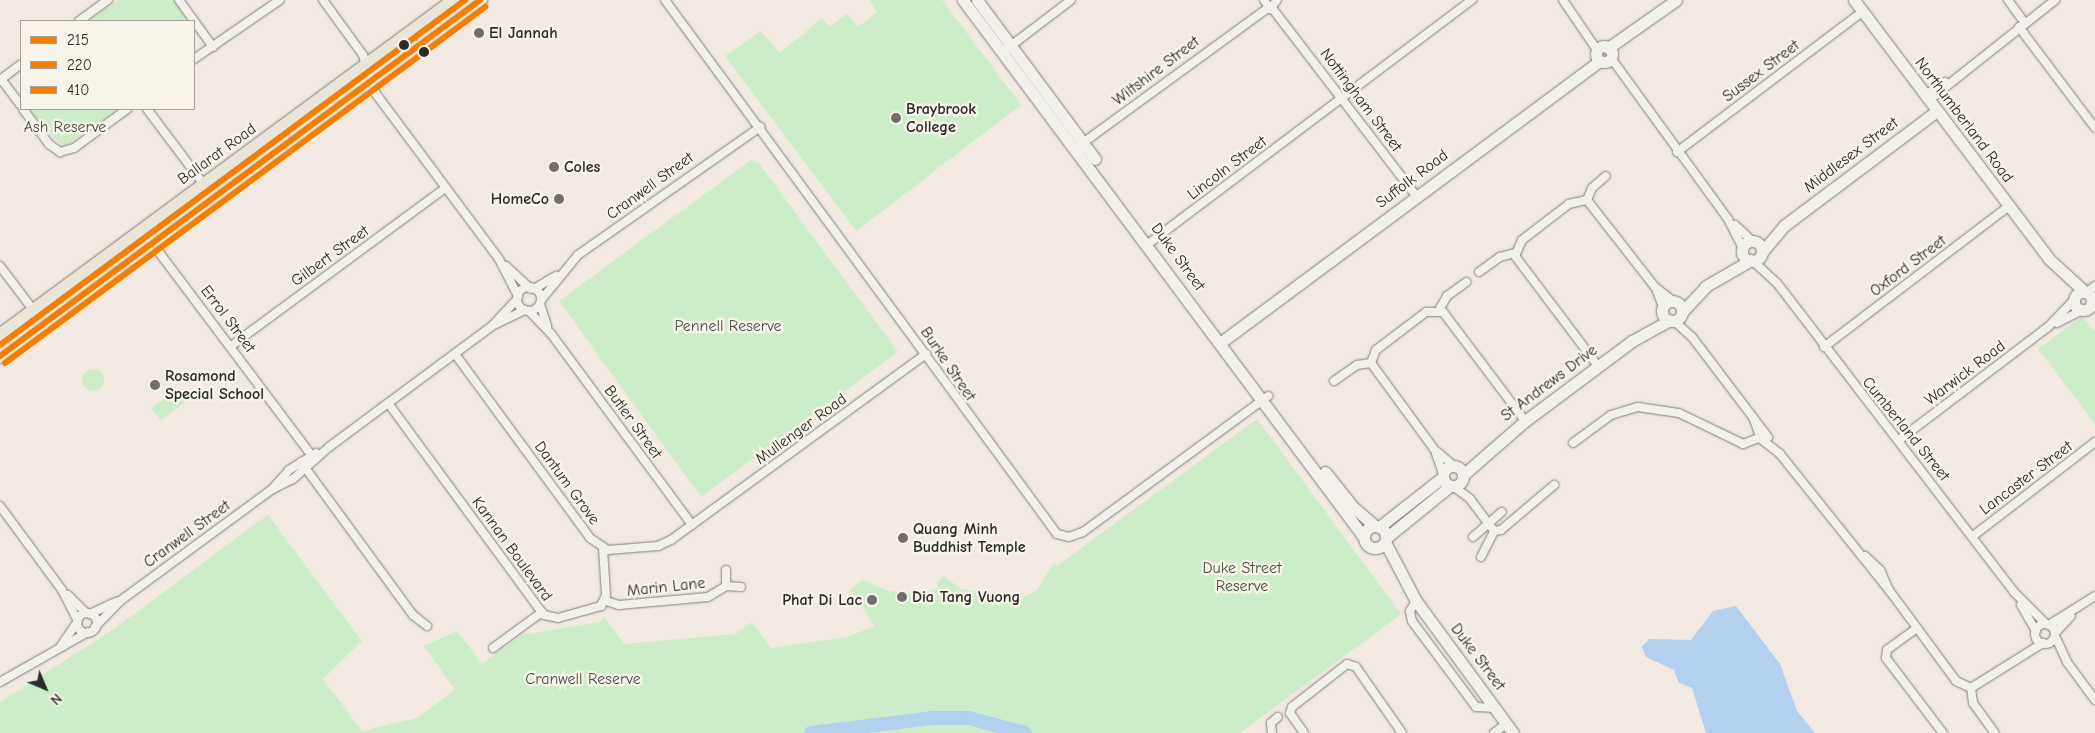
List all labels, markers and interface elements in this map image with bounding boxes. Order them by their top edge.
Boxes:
legend [20,20,195,110]
place label: El Jannah [489,23,558,43]
marker: El Jannah [473,27,485,39]
text: 215 [67,31,89,49]
street label: Wiltshire Street [1109,32,1203,110]
street label: Sussex Street [1719,36,1803,106]
unlabelled marker [399,40,409,50]
street label: Nottingham Street [1316,45,1406,155]
unlabelled marker [419,47,429,57]
street label: Northumberland Road [1911,54,2017,186]
text: 220 [67,56,92,74]
text: 410 [67,81,89,99]
place label: Braybrook College [906,99,976,137]
marker: Braybrook College [890,112,902,124]
street label: Middlesex Street [1800,113,1902,197]
park label: Ash Reserve [24,117,106,137]
street label: Ballarat Road [174,119,260,189]
street label: Lincoln Street [1184,132,1270,204]
street label: Suffolk Road [1372,146,1452,212]
street label: Cranwell Street [603,148,697,224]
place label: Coles [564,157,600,177]
marker: Coles [548,161,560,173]
place label: HomeCo [491,189,549,209]
marker: HomeCo [553,193,565,205]
street label: Duke Street [1147,219,1209,295]
street label: Gilbert Street [287,221,373,291]
street label: Oxford Street [1866,231,1950,301]
street label: Errol Street [196,281,260,357]
park label: Pennell Reserve [674,316,782,336]
street label: Burke Street [916,323,980,405]
street label: Warwick Road [1921,336,2009,410]
street label: St Andrews Drive [1497,341,1601,425]
place label: Rosamond Special School [165,366,264,404]
street label: Cumberland Street [1858,373,1954,485]
marker: Rosamond Special School [149,379,161,391]
street label: Butler Street [600,382,666,462]
street label: Mullenger Road [752,389,850,469]
street label: Dantum Grove [530,437,604,529]
street label: Lancaster Street [1976,437,2076,519]
street label: Kannan Boulevard [468,493,556,605]
street label: Cranwell Street [140,496,234,572]
place label: Quang Minh Buddhist Temple [913,519,1026,557]
marker: Quang Minh Buddhist Temple [897,532,909,544]
park label: Duke Street Reserve [1202,558,1282,596]
street label: Marin Lane [626,573,706,601]
place label: Dia Tang Vuong [912,587,1020,607]
place label: Phat Di Lac [782,590,862,610]
marker: Dia Tang Vuong [896,591,908,603]
marker: Phat Di Lac [866,594,878,606]
street label: Duke Street [1447,620,1509,694]
north arrow [20,663,70,713]
park label: Cranwell Reserve [525,669,641,689]
text: N [47,690,65,708]

